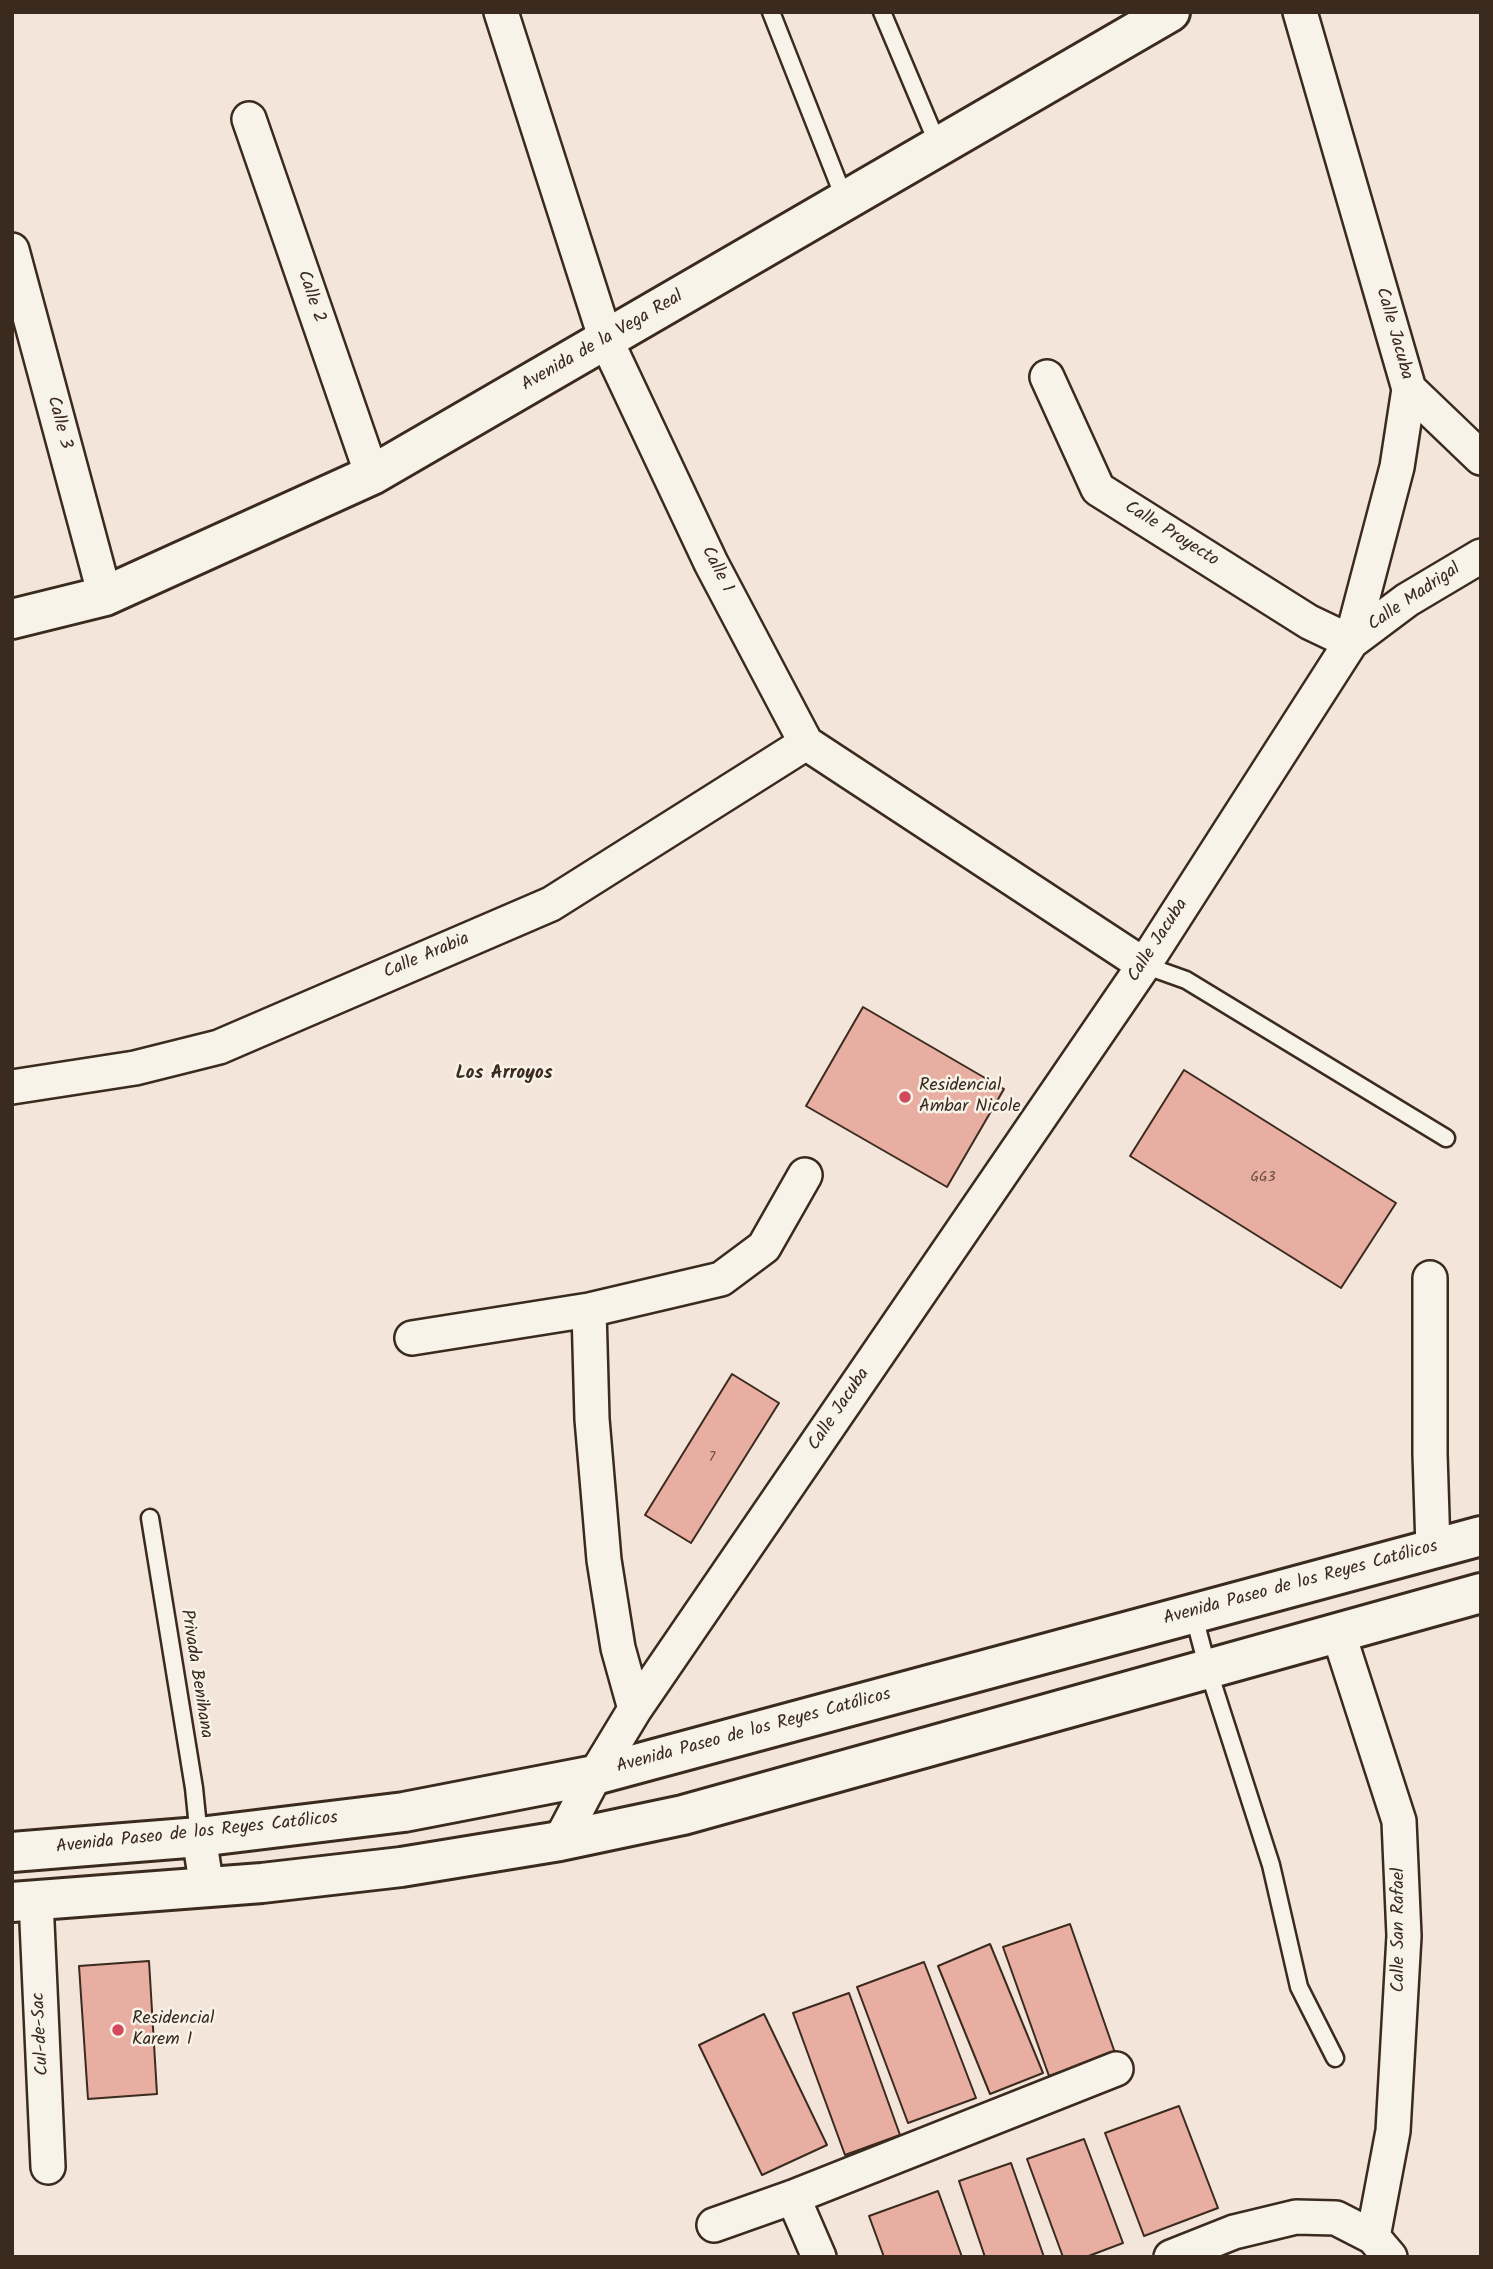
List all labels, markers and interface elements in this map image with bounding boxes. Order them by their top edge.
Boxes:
street label: Calle 2 [291,268,329,326]
street label: Calle Jacuba [1370,285,1416,383]
street label: Avenida de la Vega Real [518,287,688,397]
street label: Calle 3 [41,394,75,452]
street label: Calle Proyecto [1120,498,1222,572]
street label: Calle 1 [695,543,737,597]
street label: Calle Madrigal [1365,559,1465,637]
street label: Calle Jacuba [1124,895,1194,987]
street label: Calle Arabia [381,929,473,985]
district label: Los Arroyos [455,1064,553,1086]
place label: Residencial Ambar Nicole [919,1076,1020,1118]
marker: Residencial Ambar Nicole [897,1089,913,1105]
house number: GG3 [1250,1171,1276,1187]
street label: Calle Jacuba [805,1365,875,1455]
house number: 7 [709,1451,715,1467]
street label: Avenida Paseo de los Reyes Católicos [1161,1537,1441,1631]
street label: Privada Benihana [174,1608,216,1740]
street label: Avenida Paseo de los Reyes Católicos [614,1685,894,1779]
street label: Avenida Paseo de los Reyes Católicos [55,1808,339,1860]
street label: Calle San Rafael [1389,1868,1411,1992]
street label: Cul-de-Sac [29,1992,55,2076]
place label: Residencial Karem I [132,2009,214,2052]
marker: Residencial Karem I [110,2022,126,2038]

